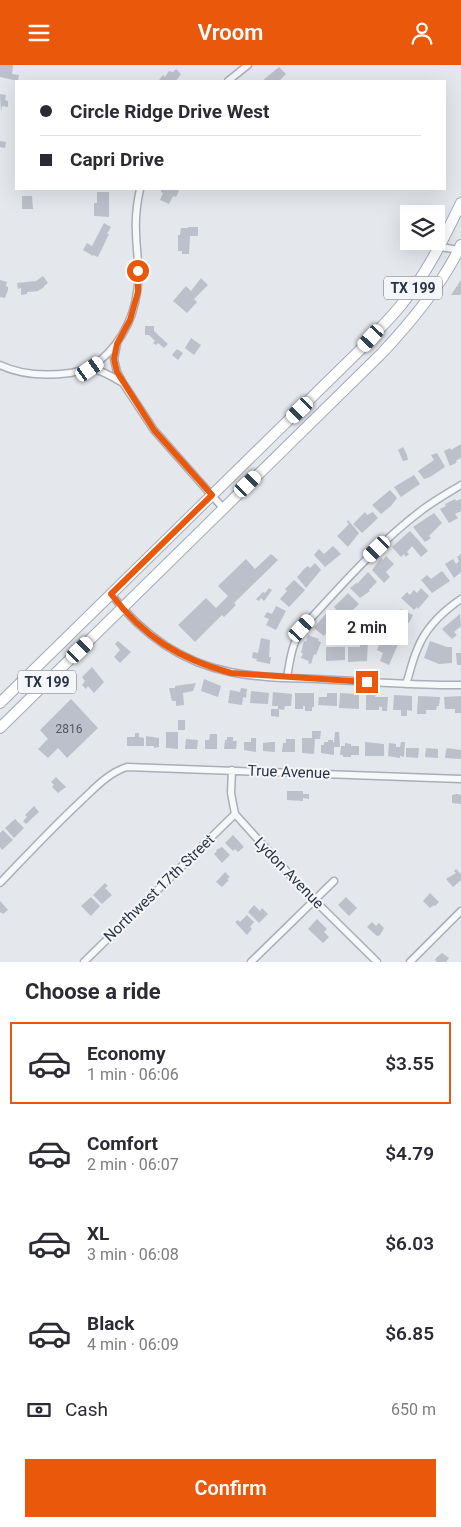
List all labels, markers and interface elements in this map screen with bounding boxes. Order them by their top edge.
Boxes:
icon: menu [25,19,53,47]
icon: person [408,19,436,47]
text: Vroom [198,20,263,45]
text: Circle Ridge Drive West [70,100,270,123]
text: Capri Drive [70,148,164,171]
map controls [400,205,445,250]
button: layers [400,205,445,250]
route start [127,260,149,282]
road number: TX 199 [384,277,442,299]
car [355,322,386,354]
car [73,354,106,384]
car [283,394,316,426]
car [231,468,264,500]
car [360,533,393,565]
callout: 2 min [326,609,408,645]
car [286,612,317,644]
text: 2 min [347,618,387,637]
car [63,634,96,666]
road number: TX 199 [18,671,76,693]
route end [356,671,378,693]
house number: 2816 [56,722,83,736]
street label: True Avenue [247,762,331,782]
street label: Northwest 17th Street [100,830,218,945]
street label: Lydon Avenue [251,834,328,912]
text: Choose a ride [25,979,161,1004]
icon: car [27,1041,72,1086]
text: Economy [87,1042,166,1065]
text: $3.55 [385,1052,434,1075]
text: 1 min · 06:06 [87,1065,179,1084]
icon: car [27,1131,72,1176]
text: Comfort [87,1132,158,1155]
text: $4.79 [385,1142,434,1165]
text: 2 min · 06:07 [87,1155,179,1174]
icon: car [27,1221,72,1266]
text: XL [87,1222,109,1245]
text: $6.03 [385,1232,434,1255]
text: 3 min · 06:08 [87,1245,179,1264]
icon: car [27,1311,72,1356]
text: Black [87,1312,134,1335]
text: $6.85 [385,1322,434,1345]
text: 4 min · 06:09 [87,1335,179,1354]
icon: cash [25,1396,53,1424]
text: Cash [65,1398,108,1421]
text: 650 m [391,1400,436,1419]
button: Confirm [25,1459,436,1517]

